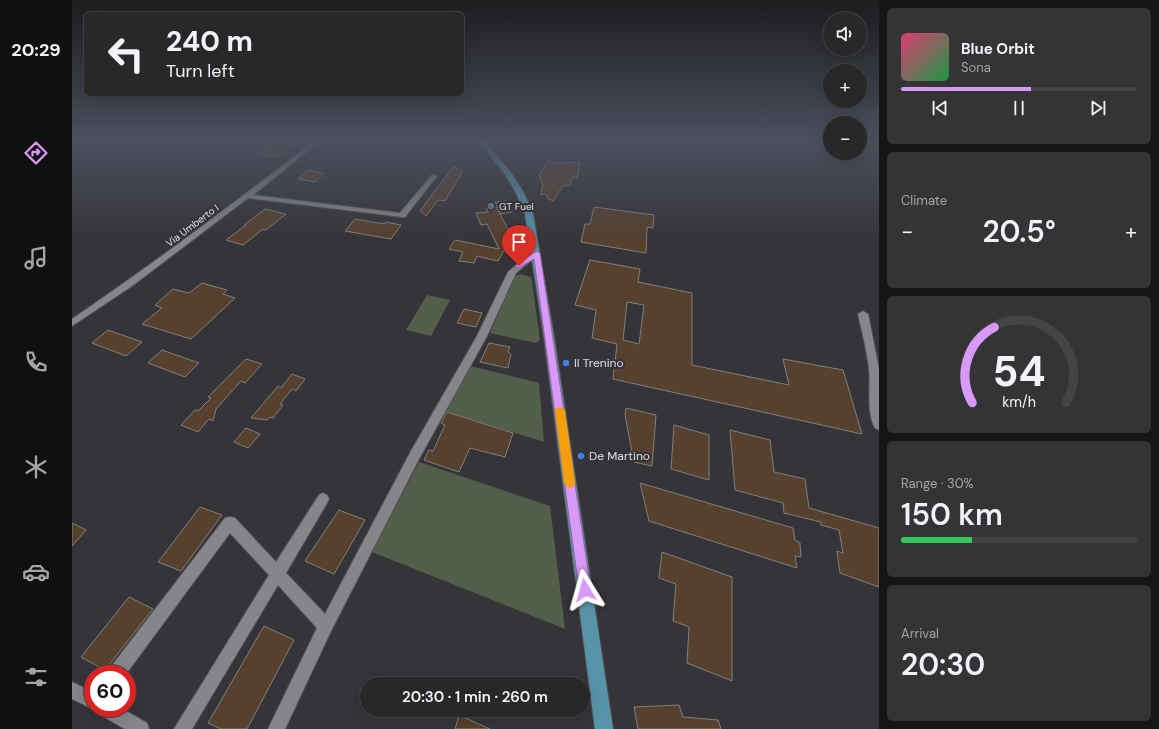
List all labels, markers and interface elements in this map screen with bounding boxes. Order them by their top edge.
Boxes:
map controls [823,12,867,160]
button: sound [823,12,867,56]
text: 240 m [166,23,253,60]
icon: left [100,28,152,80]
text: 20:29 [11,38,61,62]
text: Blue Orbit [961,39,1035,59]
text: Turn left [166,59,235,83]
text: Sona [961,59,991,76]
button: + [823,64,867,108]
icon: previous [929,97,951,119]
icon: pause [1008,97,1030,119]
icon: next [1087,97,1109,119]
button: − [823,116,867,160]
icon: directions [22,139,50,167]
text: Climate [901,192,947,209]
place label: GT Fuel [499,200,534,213]
street label: Via Umberto I [163,201,221,250]
marker: GT Fuel [486,201,496,211]
text: 20.5° [982,212,1056,251]
text: − [901,217,913,246]
text: + [1125,217,1137,246]
pin [502,225,536,266]
icon: arrive [508,231,530,253]
icon: music [22,244,50,272]
text: 54 [993,344,1045,398]
icon: phone [22,348,50,376]
place label: Il Trenino [574,355,624,371]
marker: Il Trenino [561,358,571,368]
text: km/h [1002,392,1036,410]
place label: De Martino [589,448,650,464]
marker: De Martino [576,451,586,461]
icon: climate [22,453,50,481]
text: Range · 30% [901,475,974,492]
text: 150 km [901,495,1003,534]
icon: car [22,558,50,586]
position arrow [564,569,606,611]
text: Arrival [901,625,939,642]
text: 20:30 [901,645,985,684]
icon: filters [22,663,50,691]
speed limit sign: 60 [84,665,136,717]
text: 20:30 · 1 min · 260 m [402,687,548,707]

